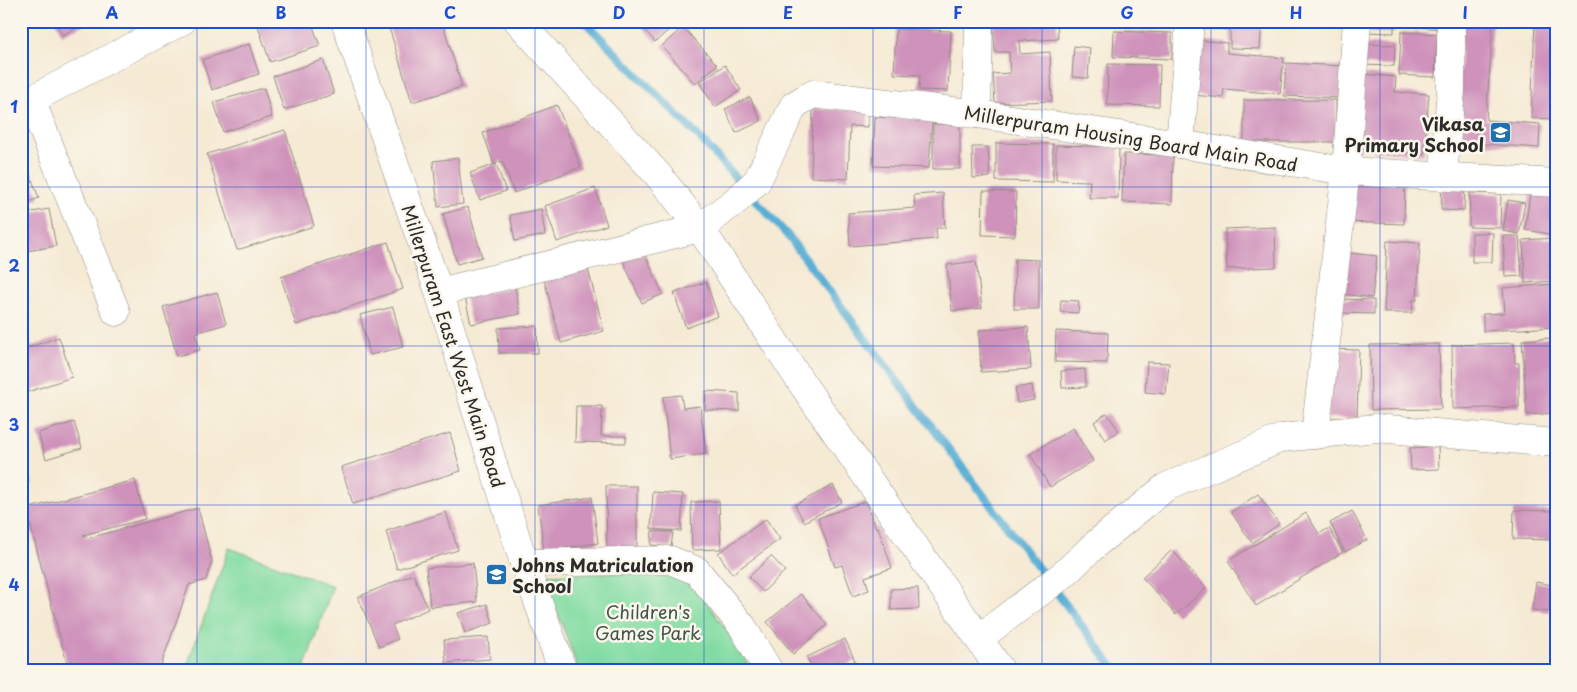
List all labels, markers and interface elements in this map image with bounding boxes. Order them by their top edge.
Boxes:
text: A [106,0,119,24]
text: B [276,0,287,24]
text: C [444,0,456,24]
text: D [613,0,625,24]
text: E [783,0,793,24]
text: F [953,0,963,24]
text: G [1120,0,1134,24]
text: H [1290,0,1302,24]
text: I [1462,0,1468,24]
text: 1 [10,94,18,118]
street label: Millerpuram Housing Board Main Road [962,98,1300,178]
place label: Vikasa Primary School [1344,110,1484,158]
school or university icon: Vikasa Primary School [1488,121,1512,145]
street label: Millerpuram East West Main Road [395,201,513,491]
text: 2 [8,253,20,277]
text: 3 [9,412,19,436]
place label: Johns Matriculation School [512,551,694,599]
school or university icon: Johns Matriculation School [484,562,508,586]
text: 4 [9,572,20,596]
park label: Children's Games Park [595,598,701,646]

